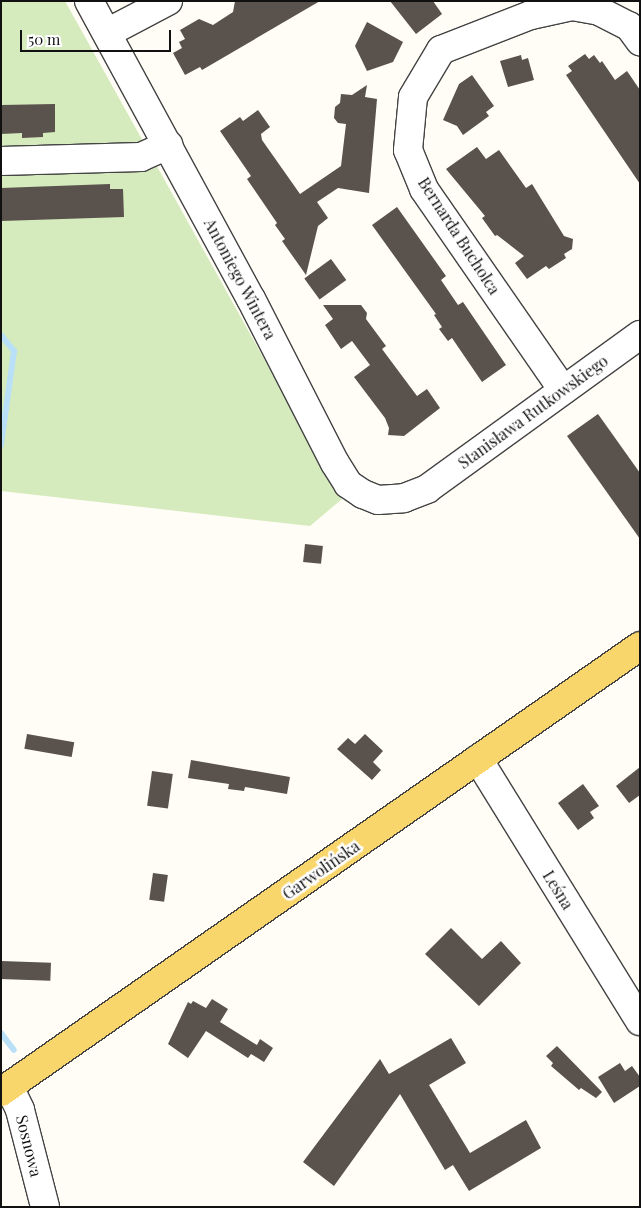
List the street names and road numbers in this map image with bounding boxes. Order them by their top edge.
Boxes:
street label: Bernarda Bucholca [414,174,504,298]
street label: Antoniego Wintera [200,215,280,343]
street label: Stanisława Rutkowskiego [454,351,612,473]
street label: Garwolińska [279,836,363,904]
street label: Leśna [539,867,577,913]
street label: Sosnowa [12,1113,46,1179]

